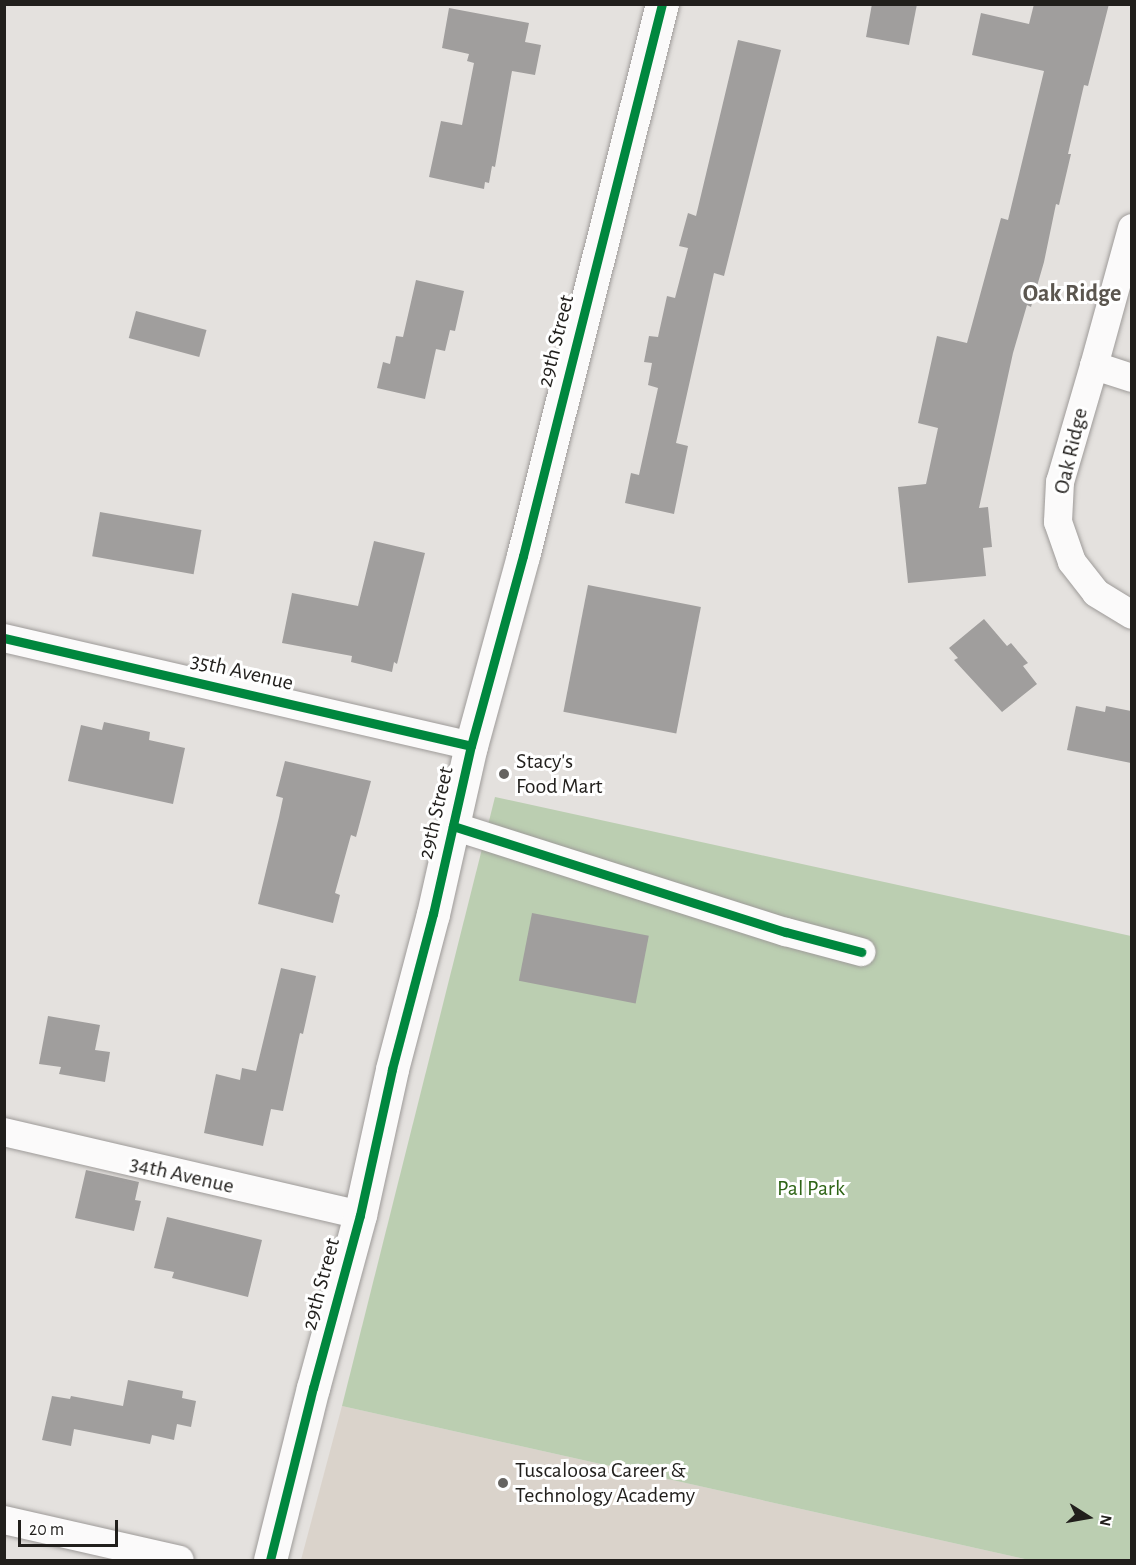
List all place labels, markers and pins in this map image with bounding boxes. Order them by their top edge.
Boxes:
place label: Stacy's Food Mart [516,748,603,800]
marker: Stacy's Food Mart [497,767,511,781]
place label: Tuscaloosa Career & Technology Academy [515,1457,695,1508]
marker: Tuscaloosa Career & Technology Academy [496,1476,510,1490]

